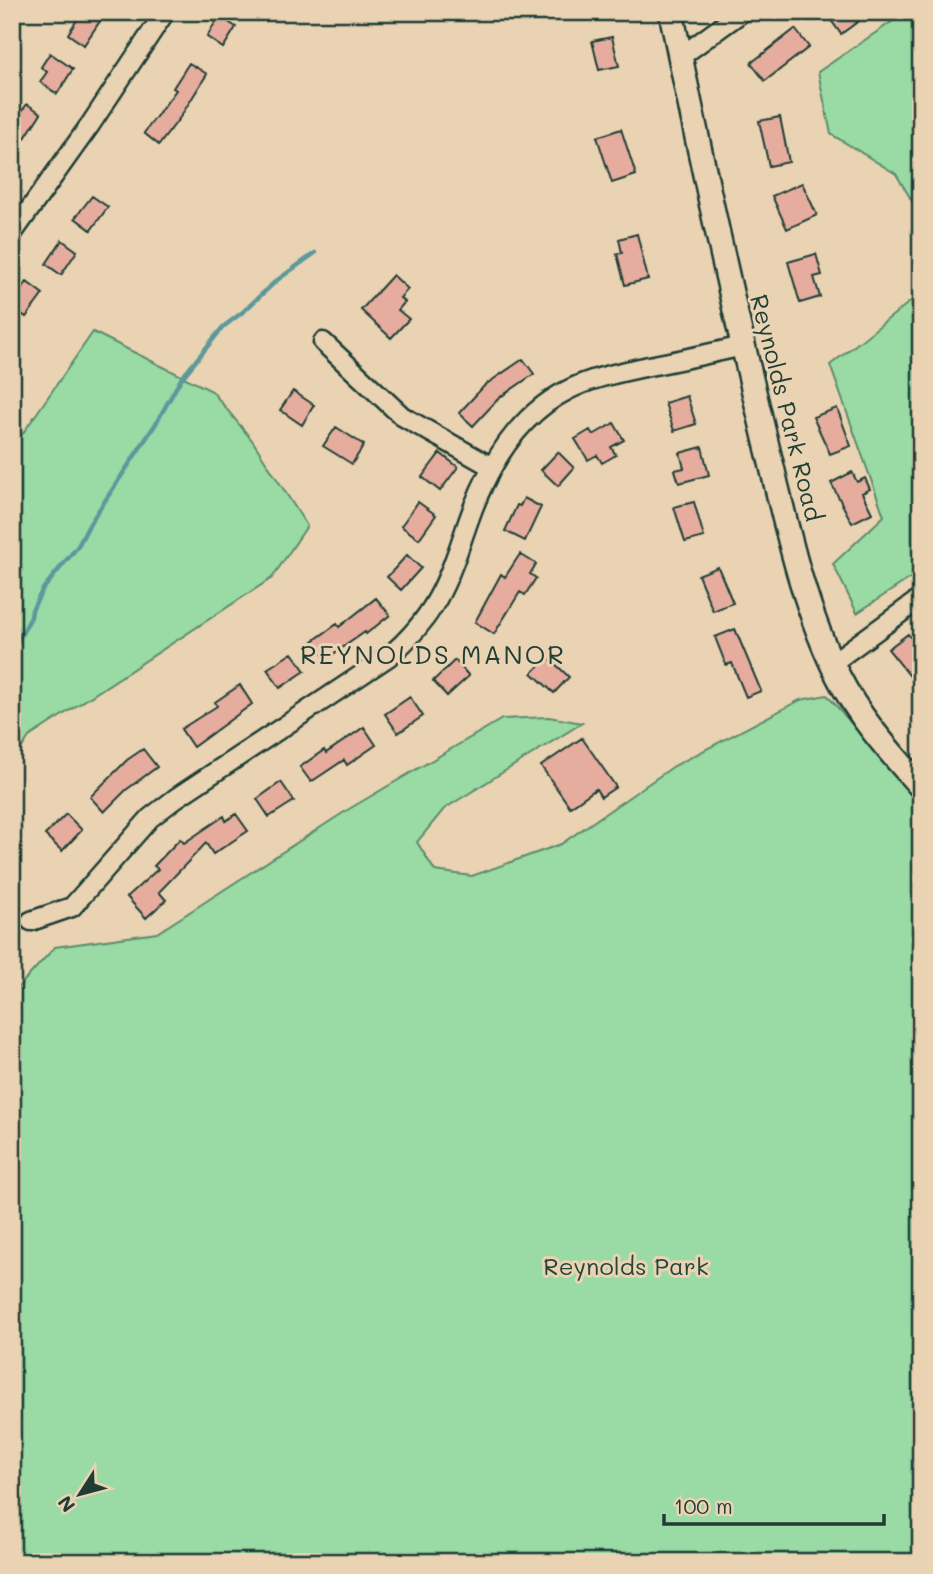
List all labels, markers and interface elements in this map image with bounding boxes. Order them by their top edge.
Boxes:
street label: Reynolds Park Road [744,291,831,524]
district label: REYNOLDS MANOR [300,637,566,671]
park label: Reynolds Park [543,1250,709,1281]
north arrow [46,1458,116,1528]
scale bar [664,1483,884,1527]
text: N [51,1491,80,1517]
text: 100 m [674,1492,733,1519]

